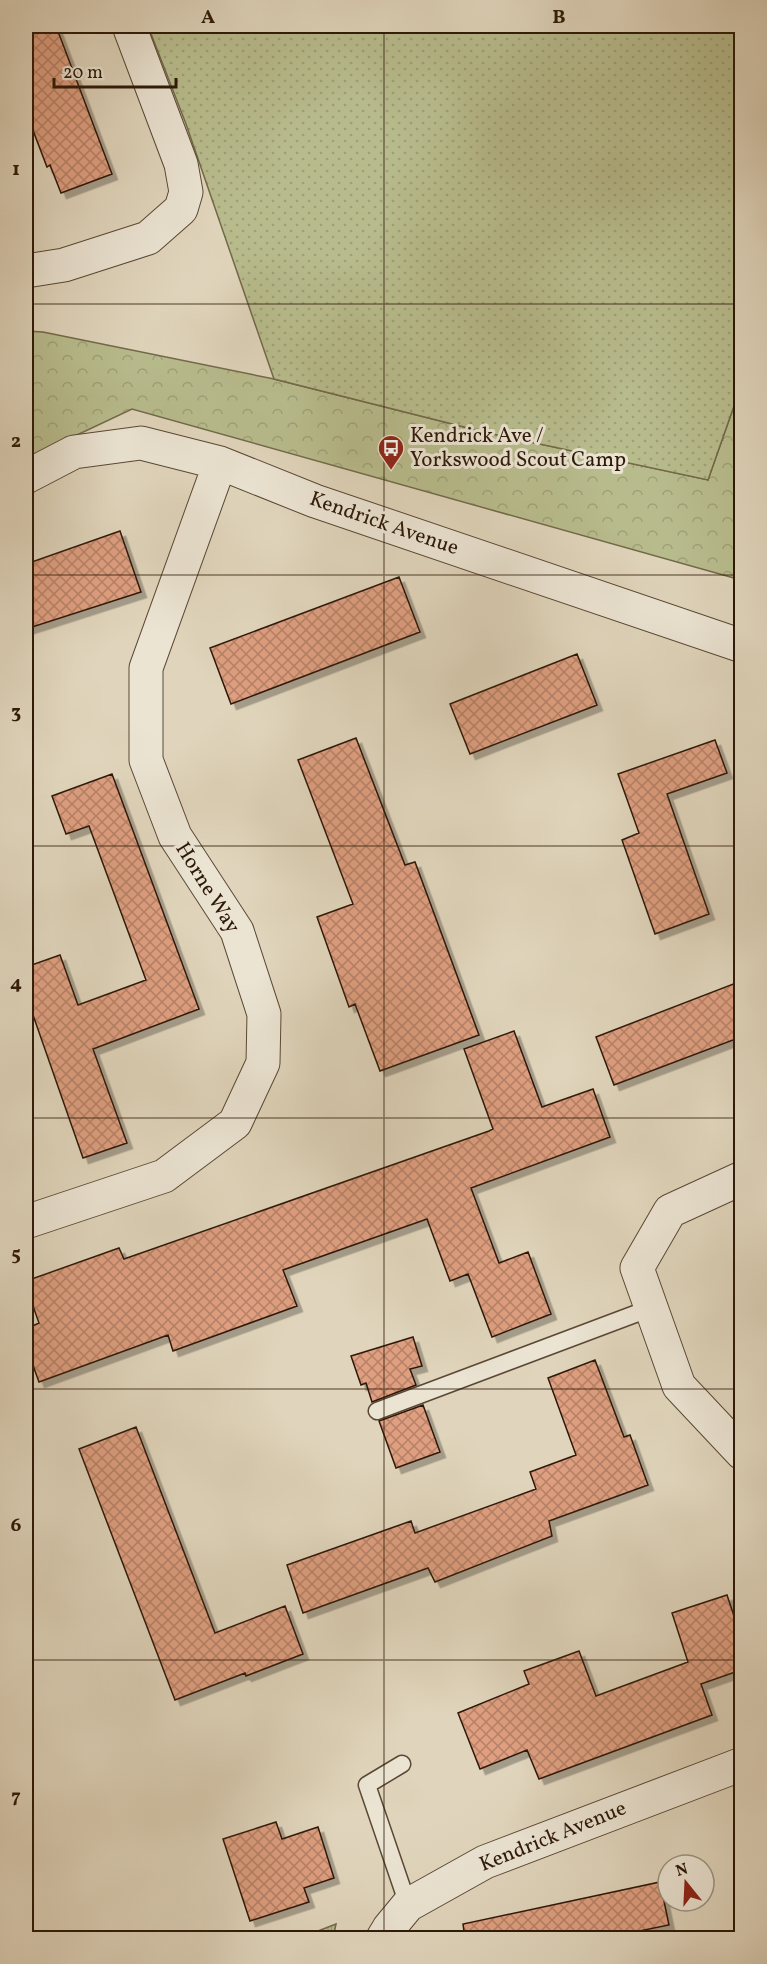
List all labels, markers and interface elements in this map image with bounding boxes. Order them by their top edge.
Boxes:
text: A [201,4,215,32]
text: B [552,4,566,32]
scale bar [54,51,176,89]
text: 20 m [63,61,103,86]
text: 1 [12,156,20,184]
place label: Kendrick Ave / Yorkswood Scout Camp [410,422,626,475]
text: 2 [11,428,21,456]
bus stop icon: Kendrick Ave / Yorkswood Scout Camp [376,433,406,471]
street label: Kendrick Avenue [305,485,463,563]
text: 3 [11,699,21,727]
street label: Horne Way [168,837,247,940]
text: 4 [10,970,22,998]
text: 5 [11,1241,21,1269]
text: 6 [11,1512,22,1540]
text: 7 [11,1783,21,1811]
street label: Kendrick Avenue [475,1794,631,1880]
north arrow [656,1853,716,1913]
text: N [673,1858,691,1883]

